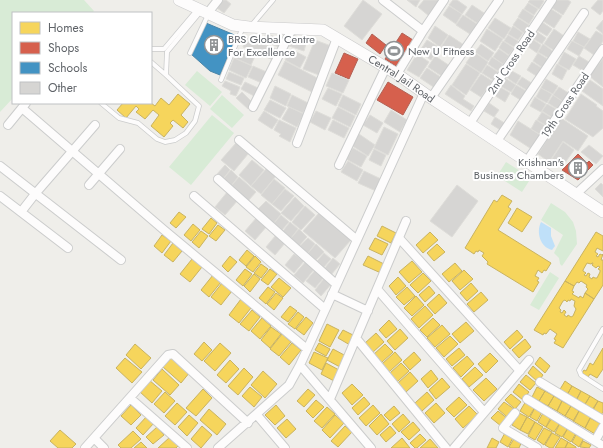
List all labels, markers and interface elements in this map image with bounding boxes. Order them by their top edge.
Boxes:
legend [12,12,152,104]
text: Homes [48,19,84,37]
street label: 2nd Cross Road [483,27,539,97]
place label: BRS Global Centre For Excellence [228,31,315,60]
building icon: BRS Global Centre For Excellence [203,34,225,56]
text: Shops [48,39,79,57]
sports icon: New U Fitness [383,40,405,62]
place label: New U Fitness [408,43,475,59]
street label: Central Jail Road [365,51,438,106]
text: Schools [48,59,87,77]
street label: 19th Cross Road [537,69,593,141]
text: Other [48,79,78,97]
place label: Krishnan's Business Chambers [474,154,565,183]
building icon: Krishnan's Business Chambers [567,157,589,179]

